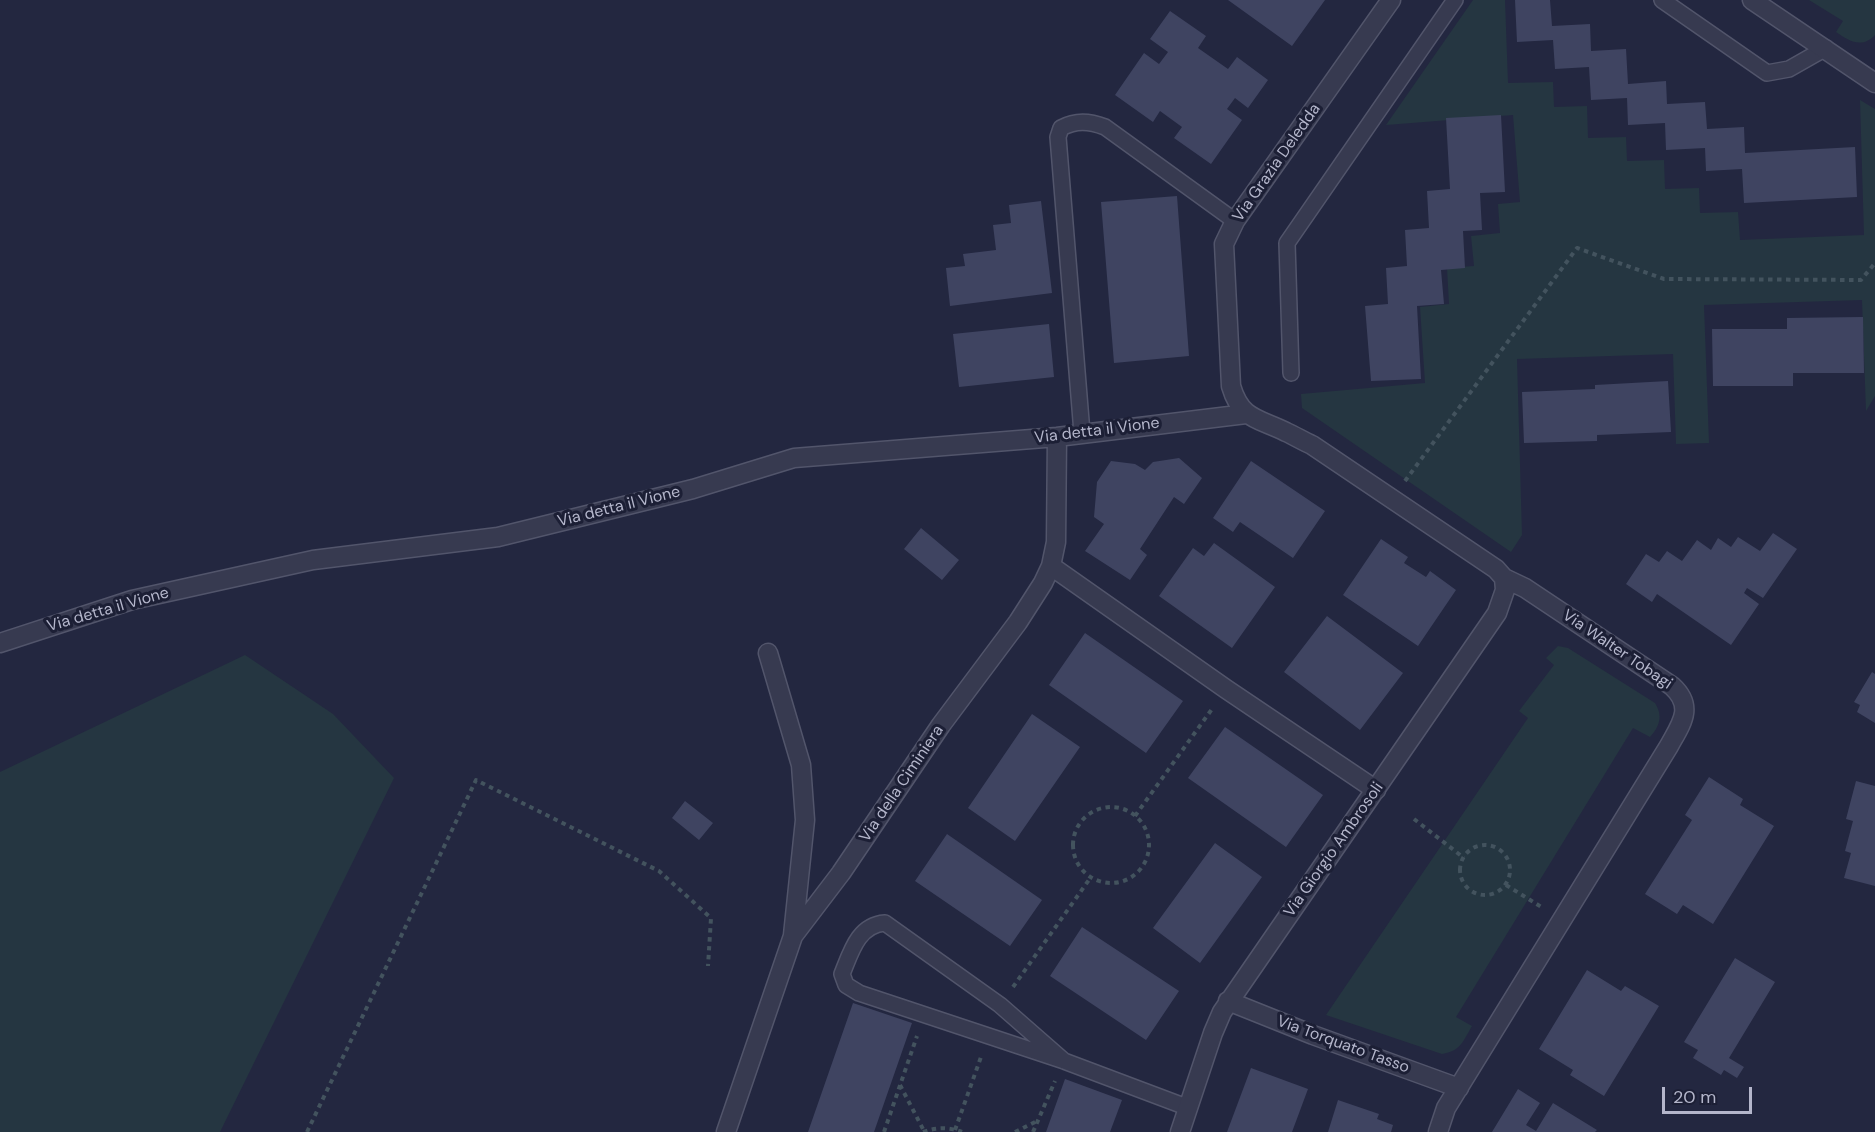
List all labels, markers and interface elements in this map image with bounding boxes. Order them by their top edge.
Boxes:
street label: Via Grazia Deledda [1229,100,1325,226]
street label: Via detta il Vione [1033,414,1161,448]
street label: Via detta il Vione [556,482,682,532]
street label: Via detta il Vione [45,583,171,637]
street label: Via Walter Tobagi [1558,606,1676,694]
street label: Via della Ciminiera [856,722,948,846]
street label: Via Giorgio Ambrosoli [1280,779,1388,921]
street label: Via Torquato Tasso [1274,1012,1412,1078]
scale bar [1665,1075,1755,1113]
text: 20 m [1673,1085,1716,1109]

